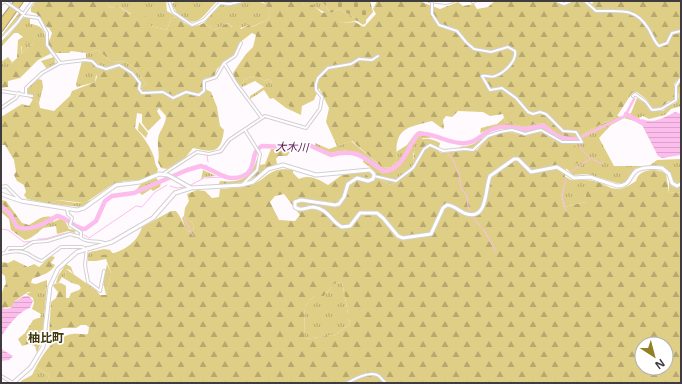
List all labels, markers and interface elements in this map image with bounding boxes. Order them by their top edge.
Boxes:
water label: 大木川 [275,138,310,155]
district label: 柚比町 [28,329,64,346]
north arrow [634,336,674,376]
text: N [652,356,668,373]

